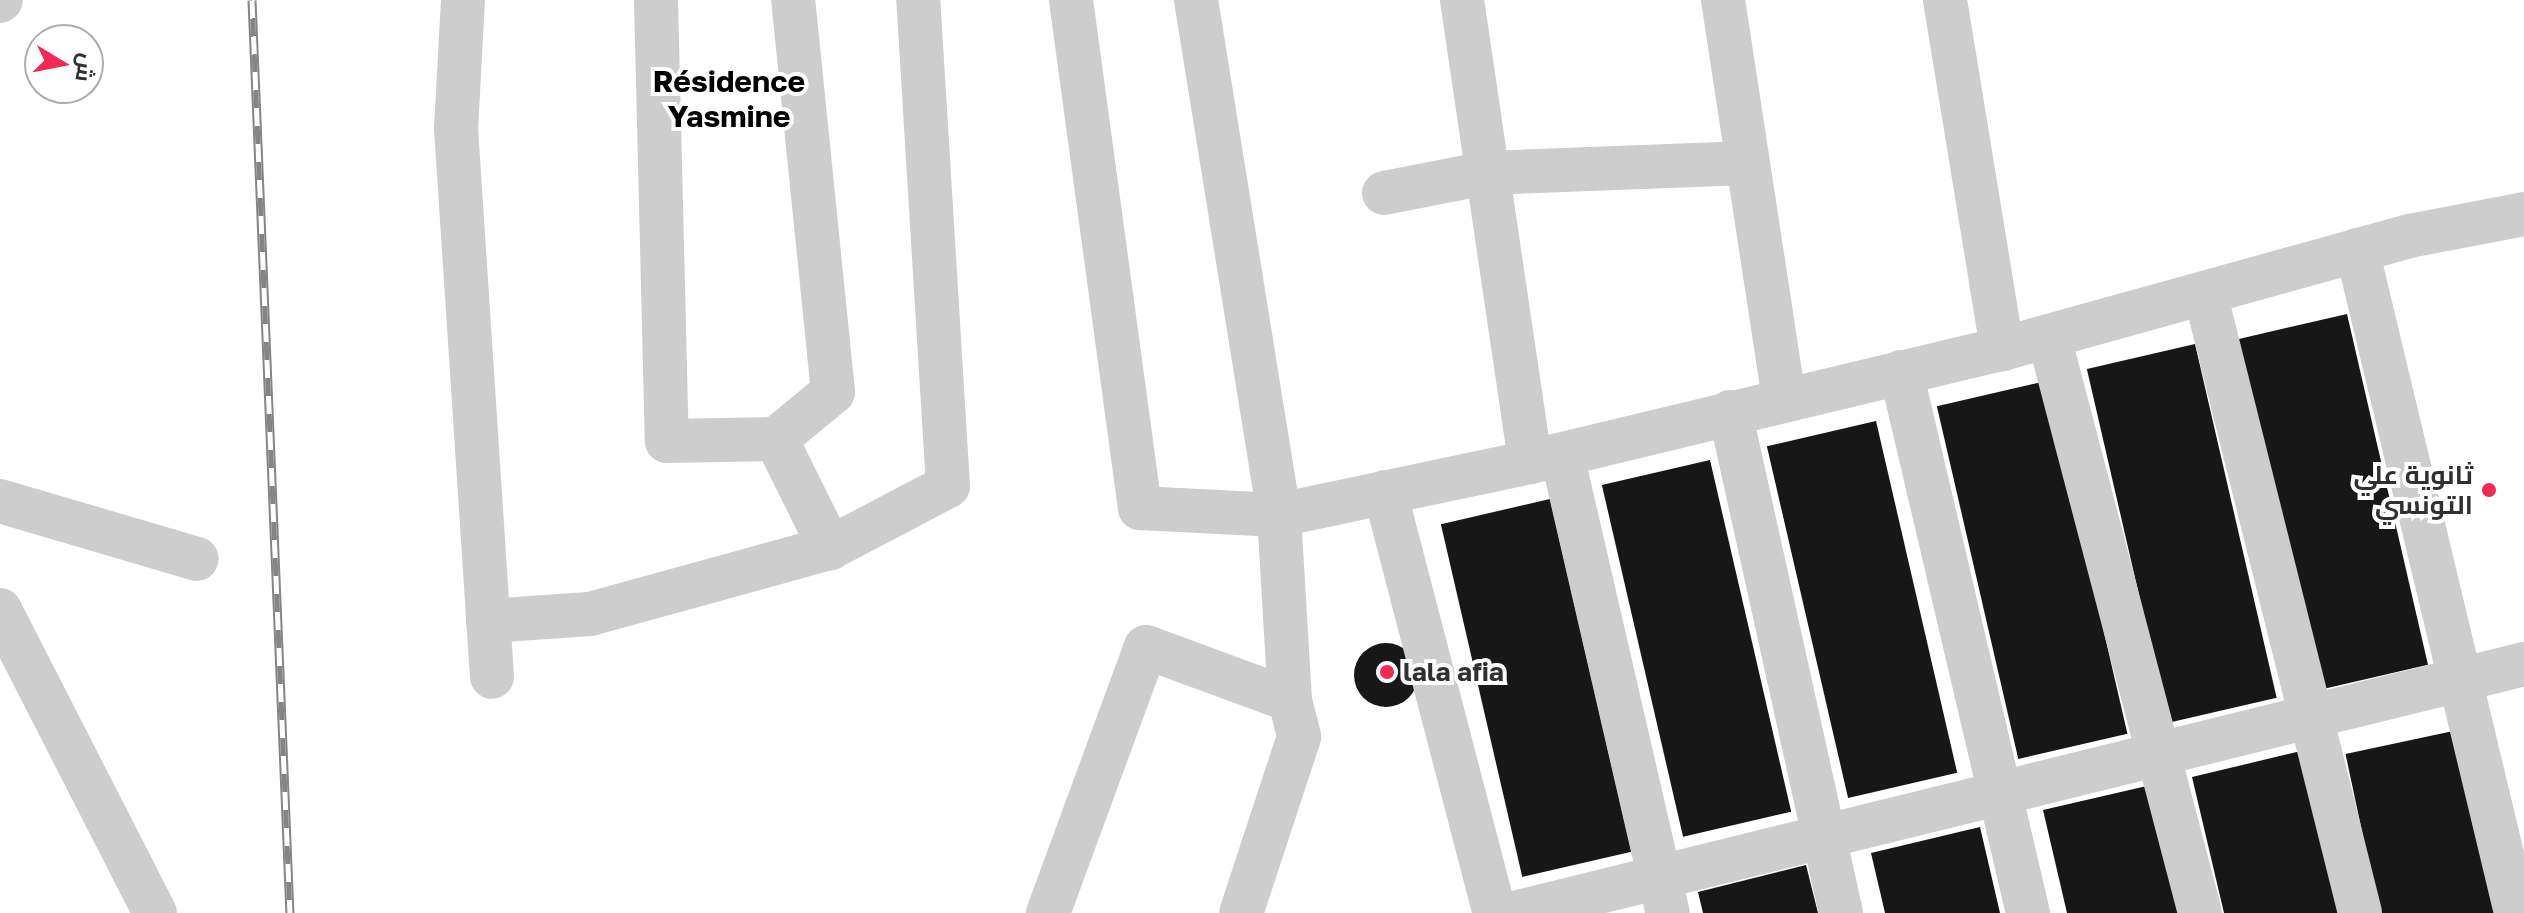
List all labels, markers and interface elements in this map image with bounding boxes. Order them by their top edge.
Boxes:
north arrow [24,24,104,104]
text: ش [70,52,102,84]
district label: Résidence Yasmine [653,63,805,134]
place label: ثانوية علي التونسي [2354,459,2473,520]
marker: ثانوية علي التونسي [2480,481,2498,499]
place label: lala afia [1403,656,1504,688]
marker: lala afia [1378,663,1396,681]

